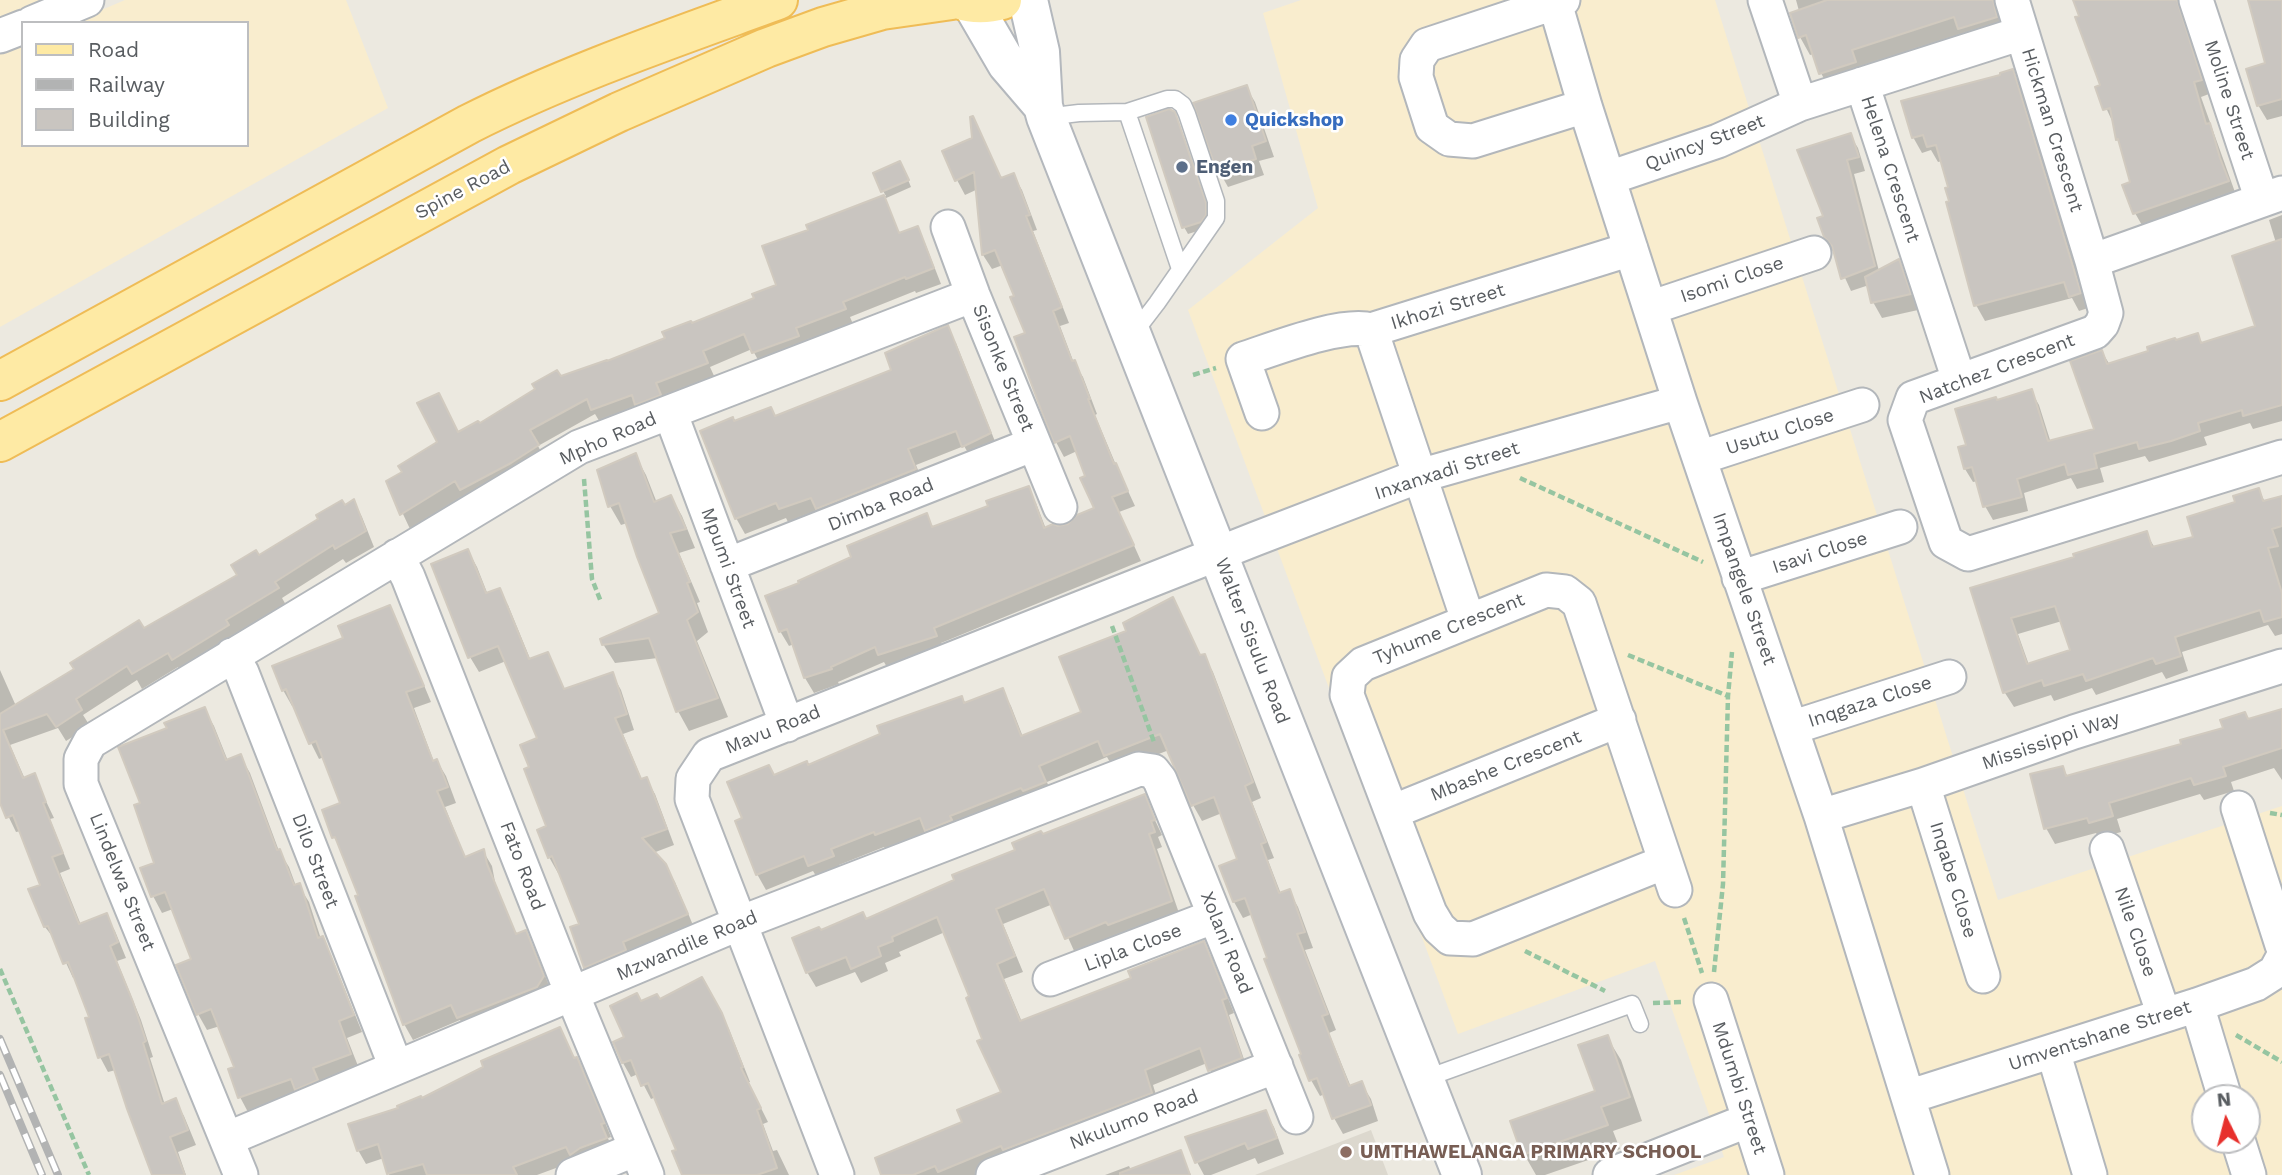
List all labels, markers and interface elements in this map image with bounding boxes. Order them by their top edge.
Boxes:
legend [21,21,248,147]
text: Road [88,37,139,62]
street label: Moline Street [2199,37,2259,163]
street label: Hickman Crescent [2016,45,2088,215]
text: Railway [88,72,165,97]
street label: Helena Crescent [1855,93,1925,245]
text: Building [88,107,170,132]
place label: Quickshop [1245,109,1344,131]
street label: Quincy Street [1642,110,1768,176]
marker: Quickshop [1223,112,1239,128]
street label: Spine Road [411,155,515,225]
place label: Engen [1196,156,1253,178]
marker: Engen [1174,159,1190,175]
street label: Isomi Close [1677,252,1787,308]
street label: Ikhozi Street [1388,279,1508,335]
street label: Sisonke Street [967,301,1039,435]
street label: Natchez Crescent [1916,329,2078,409]
street label: Usutu Close [1723,404,1837,460]
street label: Mpho Road [556,407,660,471]
street label: Inxanxadi Street [1372,437,1522,505]
street label: Dimba Road [825,473,937,537]
street label: Mpumi Street [696,505,760,631]
street label: Impangele Street [1707,510,1781,668]
street label: Isavi Close [1770,527,1870,579]
street label: Walter Sisulu Road [1210,555,1294,727]
street label: Tyhume Crescent [1370,588,1528,670]
street label: Inqgaza Close [1805,671,1935,733]
street label: Mavu Road [722,701,824,759]
street label: Mississippi Way [1979,707,2123,775]
street label: Mbashe Crescent [1427,725,1585,807]
street label: Lindelwa Street [84,810,160,954]
street label: Dilo Street [287,810,343,912]
street label: Fato Road [495,818,549,914]
street label: Inqabe Close [1924,819,1982,941]
street label: Nile Close [2109,884,2161,980]
street label: Xolani Road [1195,888,1257,998]
street label: Mzwandile Road [613,906,761,986]
street label: Lipla Close [1081,919,1185,977]
street label: Umventshane Street [2006,996,2194,1076]
street label: Mdumbi Street [1707,1019,1771,1157]
north arrow [2191,1084,2261,1154]
street label: Nkulumo Road [1066,1085,1202,1155]
text: N [2216,1087,2232,1112]
place label: UMTHAWELANGA PRIMARY SCHOOL [1360,1141,1701,1163]
marker: UMTHAWELANGA PRIMARY SCHOOL [1338,1144,1354,1160]

